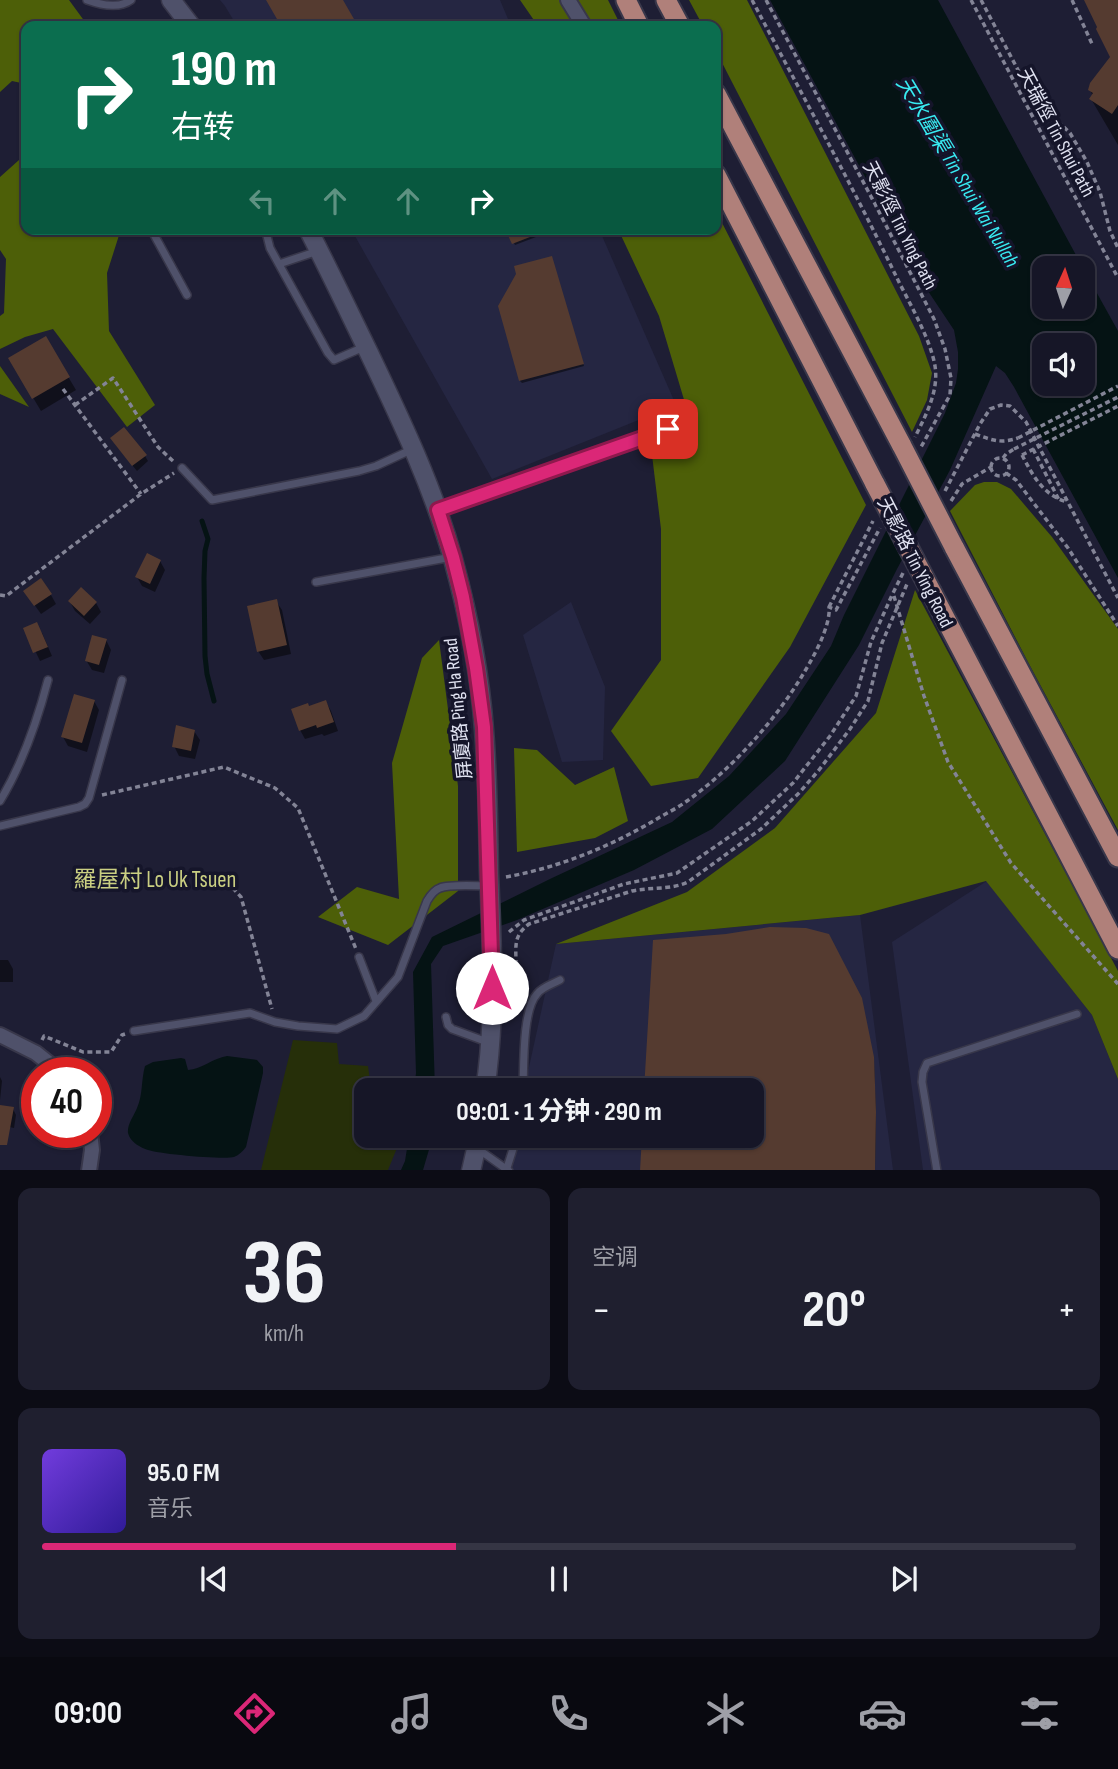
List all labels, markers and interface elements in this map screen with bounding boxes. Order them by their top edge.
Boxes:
text: 190 m [171,41,277,100]
icon: right [56,49,147,140]
street label: 天瑞徑 Tin Shui Path [1012,65,1099,201]
water label: 天水圍渠 Tin Shui Wai Nullah [891,73,1024,272]
text: 右转 [171,109,235,148]
street label: 天影徑 Tin Ying Path [857,158,942,294]
icon: left [243,182,281,220]
icon: ahead [316,182,354,220]
icon: ahead [389,182,427,220]
icon: right [462,182,500,220]
north arrow [1032,256,1096,318]
map controls [1032,256,1095,396]
button: sound [1032,333,1095,396]
pin [638,399,698,459]
icon: arrive [649,410,687,448]
street label: 天影路 Tin Ying Road [872,493,958,632]
street label: 屏廈路 Ping Ha Road [440,637,477,781]
district label: 羅屋村 Lo Uk Tsuen [74,866,236,894]
position arrow [455,951,529,1025]
speed limit sign: 40 [21,1057,112,1148]
text: 09:01 · 1 分钟 · 290 m [456,1097,662,1128]
text: 36 [242,1220,326,1329]
text: 空调 [592,1244,638,1272]
text: 20° [802,1279,866,1342]
text: − [592,1288,611,1333]
text: + [1057,1288,1076,1333]
text: km/h [264,1320,304,1348]
text: 95.0 FM [147,1458,220,1489]
text: 音乐 [147,1495,193,1523]
icon: previous [195,1560,233,1598]
icon: pause [540,1560,578,1598]
icon: next [885,1560,923,1598]
icon: directions [230,1689,279,1738]
icon: music [387,1689,436,1738]
icon: phone [544,1689,593,1738]
icon: climate [701,1689,750,1738]
icon: car [858,1689,907,1738]
icon: filters [1015,1689,1064,1738]
text: 09:00 [54,1694,122,1733]

